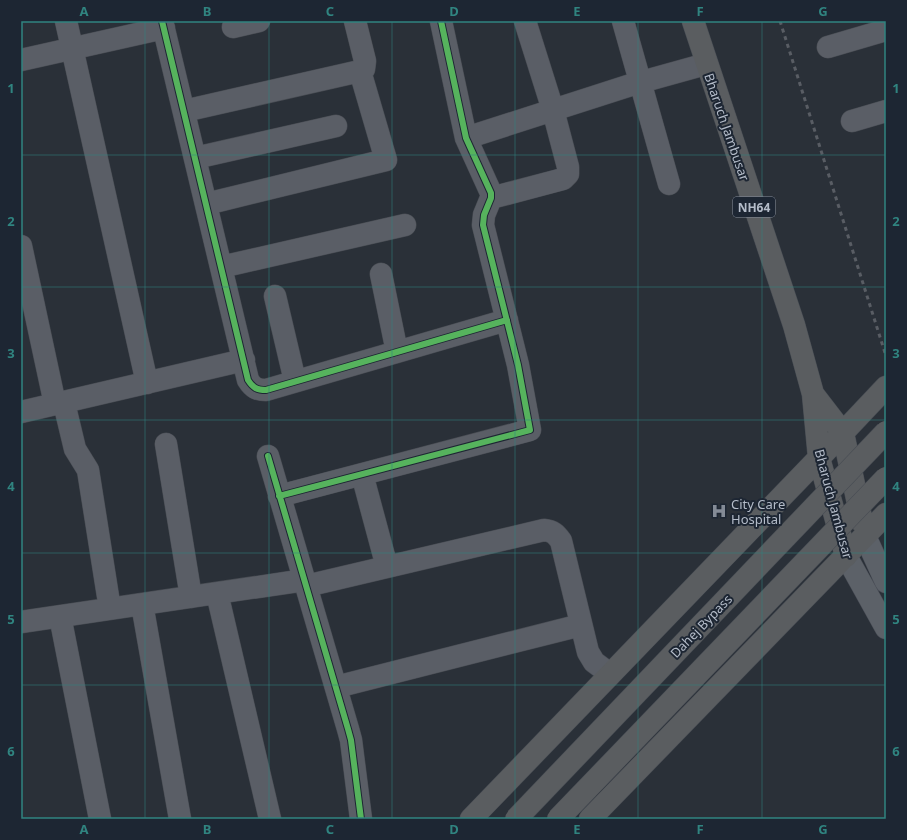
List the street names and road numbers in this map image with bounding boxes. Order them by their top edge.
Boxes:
street label: Bharuch Jambusar [700,71,754,184]
road number: NH64 [733,197,775,217]
street label: Bharuch Jambusar [811,447,857,561]
street label: Dahej Bypass [666,590,736,662]

